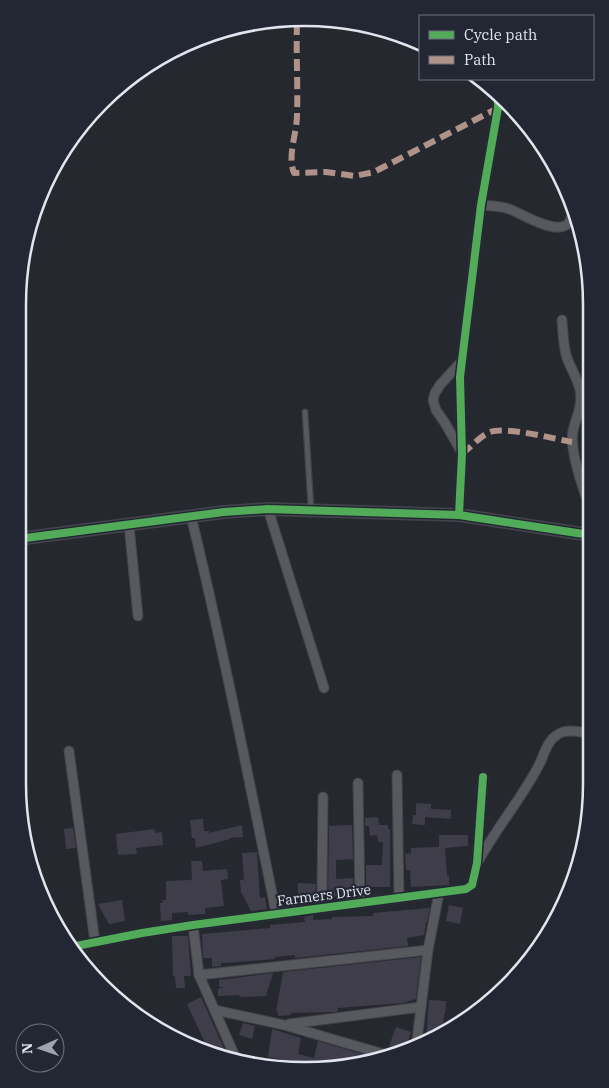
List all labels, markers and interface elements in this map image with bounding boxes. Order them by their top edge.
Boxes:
legend [419,15,594,80]
text: Cycle path [464,25,537,44]
text: Path [464,50,496,69]
street label: Farmers Drive [276,880,372,910]
north arrow [15,1023,65,1073]
text: N [18,1043,36,1054]

